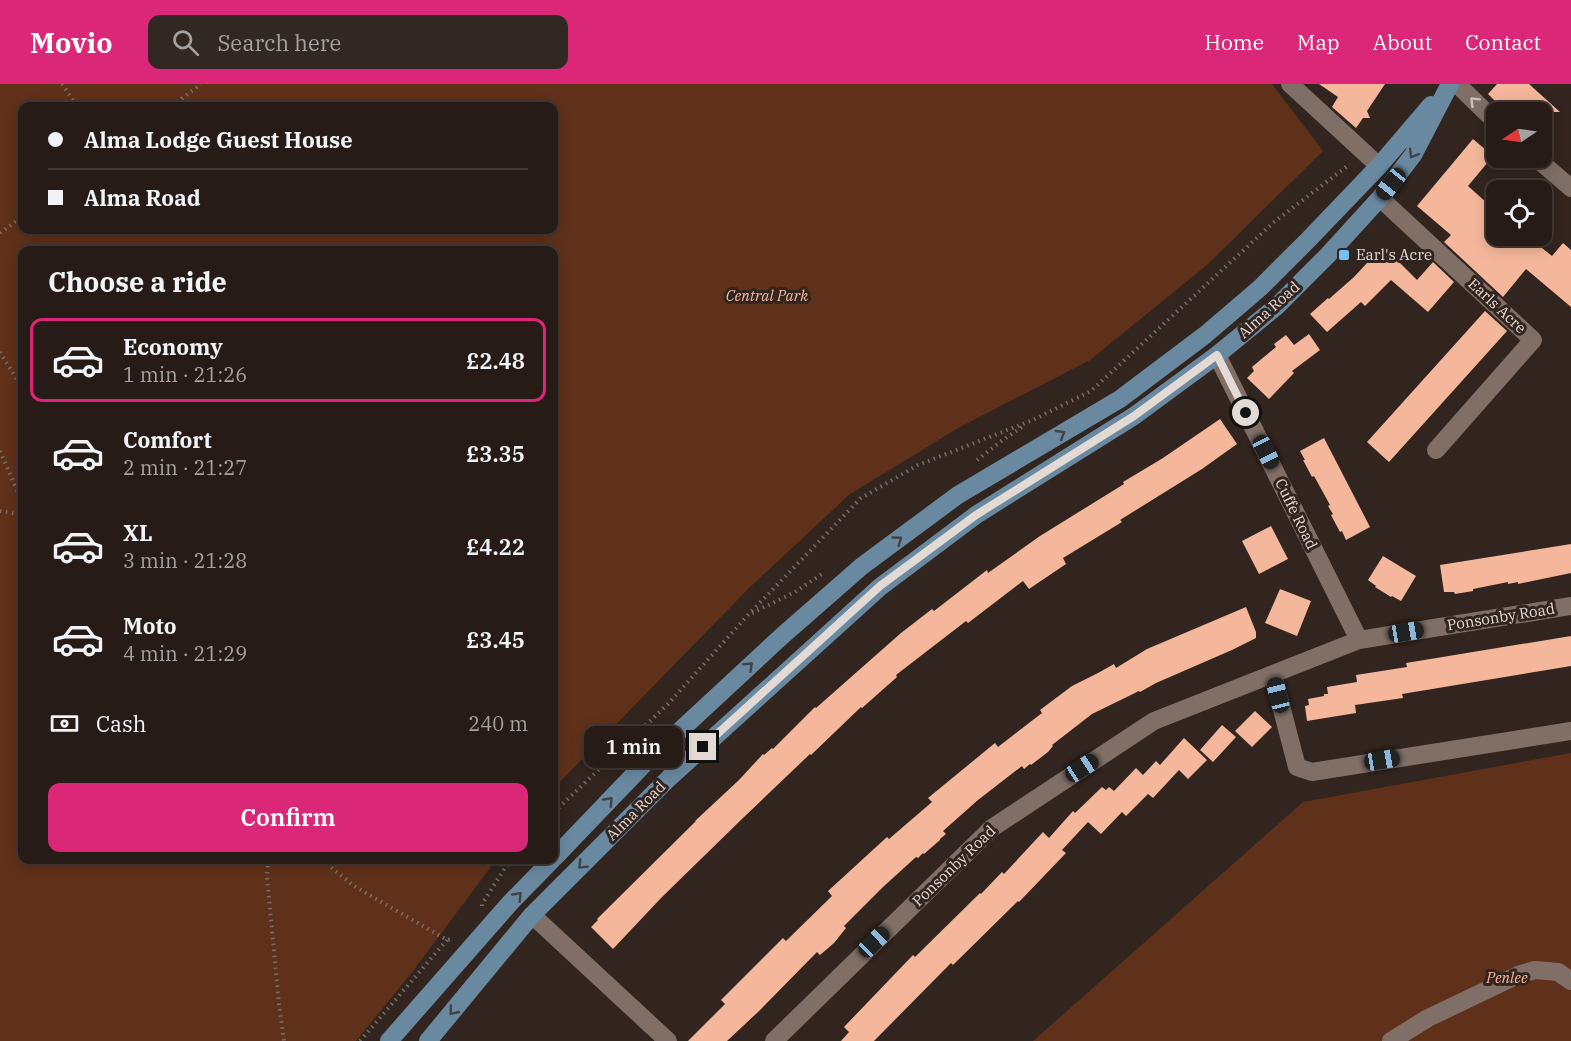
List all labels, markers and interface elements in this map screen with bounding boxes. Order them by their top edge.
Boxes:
search box [148,15,568,69]
text: Movio [30,24,112,61]
icon: search [169,26,202,59]
text: Search here [217,28,341,57]
text: Home [1204,28,1264,56]
text: Map [1297,28,1340,56]
text: About [1373,28,1432,56]
text: Contact [1465,28,1541,56]
one-way arrow [1471,98,1482,109]
north arrow [1486,102,1552,168]
map controls [1486,102,1552,246]
text: Alma Lodge Guest House [84,125,353,154]
one-way arrow [1408,148,1420,158]
car [1373,164,1409,204]
button: locate [1486,180,1552,246]
text: Alma Road [84,183,201,212]
place label: Earl's Acre [1356,245,1432,264]
marker: Earl's Acre [1337,248,1351,262]
text: Choose a ride [48,264,227,299]
street label: Earls Acre [1464,274,1530,337]
street label: Alma Road [1234,277,1303,342]
park label: Central Park [726,286,808,305]
text: Economy [123,332,223,361]
icon: car [51,333,105,387]
text: £2.48 [466,346,525,375]
text: 1 min · 21:26 [123,361,247,388]
route start [1232,399,1259,426]
text: Comfort [123,425,212,454]
icon: car [51,426,105,480]
one-way arrow [1055,430,1065,441]
car [1250,432,1282,472]
text: £3.35 [466,439,525,468]
text: 2 min · 21:27 [123,454,247,481]
street label: Cuffe Road [1271,475,1322,552]
text: XL [123,518,153,547]
icon: car [51,519,105,573]
text: £4.22 [466,532,525,561]
one-way arrow [891,536,902,547]
text: 3 min · 21:28 [123,547,247,574]
street label: Ponsonby Road [1446,599,1556,634]
text: Moto [123,611,177,640]
icon: car [51,612,105,666]
car [1387,620,1425,644]
text: £3.45 [466,625,525,654]
text: 4 min · 21:29 [123,640,247,667]
one-way arrow [743,662,753,673]
car [1265,675,1291,715]
icon: cash [48,707,81,740]
text: Cash [96,709,147,738]
text: 240 m [468,710,528,737]
callout: 1 min [583,726,682,768]
text: 1 min [606,733,661,760]
route end [689,733,716,760]
car [1363,748,1401,772]
car [1062,751,1102,785]
street label: Alma Road [602,777,669,844]
button: Confirm [48,783,528,852]
one-way arrow [601,797,612,808]
street label: Ponsonby Road [908,821,999,910]
one-way arrow [579,857,590,868]
one-way arrow [510,892,521,903]
car [855,923,893,961]
park label: Penlee [1485,968,1528,987]
one-way arrow [450,1004,461,1015]

